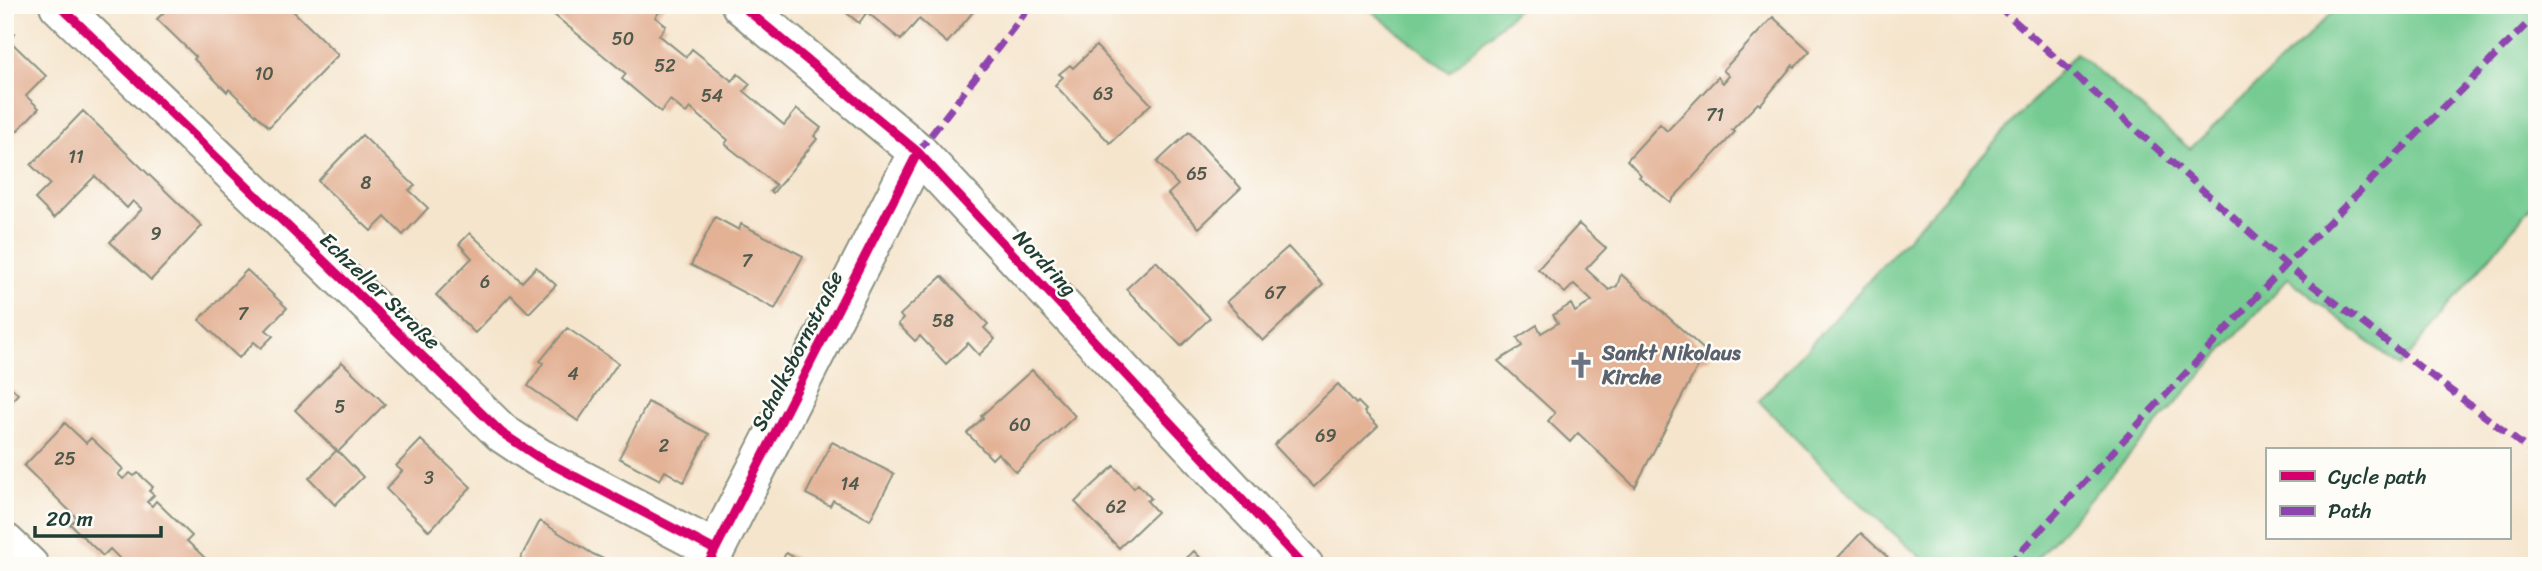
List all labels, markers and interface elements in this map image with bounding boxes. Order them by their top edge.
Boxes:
house number: 50 [612,23,634,55]
house number: 52 [654,50,676,82]
house number: 10 [254,58,274,90]
house number: 63 [1093,78,1113,110]
house number: 54 [701,80,723,112]
house number: 71 [1706,99,1724,131]
house number: 11 [68,141,84,173]
house number: 65 [1186,158,1208,190]
house number: 8 [361,167,372,199]
house number: 9 [150,218,162,250]
street label: Nordring [1003,220,1087,306]
street label: Echzeller Straße [310,223,450,360]
house number: 7 [742,245,754,277]
street label: Schalksbornstraße [740,264,854,438]
house number: 6 [480,266,490,298]
house number: 67 [1265,277,1287,309]
house number: 7 [238,298,250,330]
house number: 58 [932,305,954,337]
place label: Sankt Nikolaus Kirche [1601,334,1741,396]
church icon: Sankt Nikolaus Kirche [1566,350,1596,380]
house number: 4 [567,358,579,390]
house number: 5 [335,391,346,423]
house number: 60 [1009,409,1031,441]
house number: 69 [1315,420,1337,452]
house number: 2 [659,430,669,462]
house number: 25 [54,443,76,475]
legend [2266,448,2510,540]
text: Cycle path [2328,458,2427,496]
house number: 3 [424,462,434,494]
house number: 14 [841,468,859,500]
house number: 62 [1106,491,1126,523]
text: Path [2328,492,2371,530]
scale bar [35,494,161,538]
text: 20 m [46,500,93,538]

